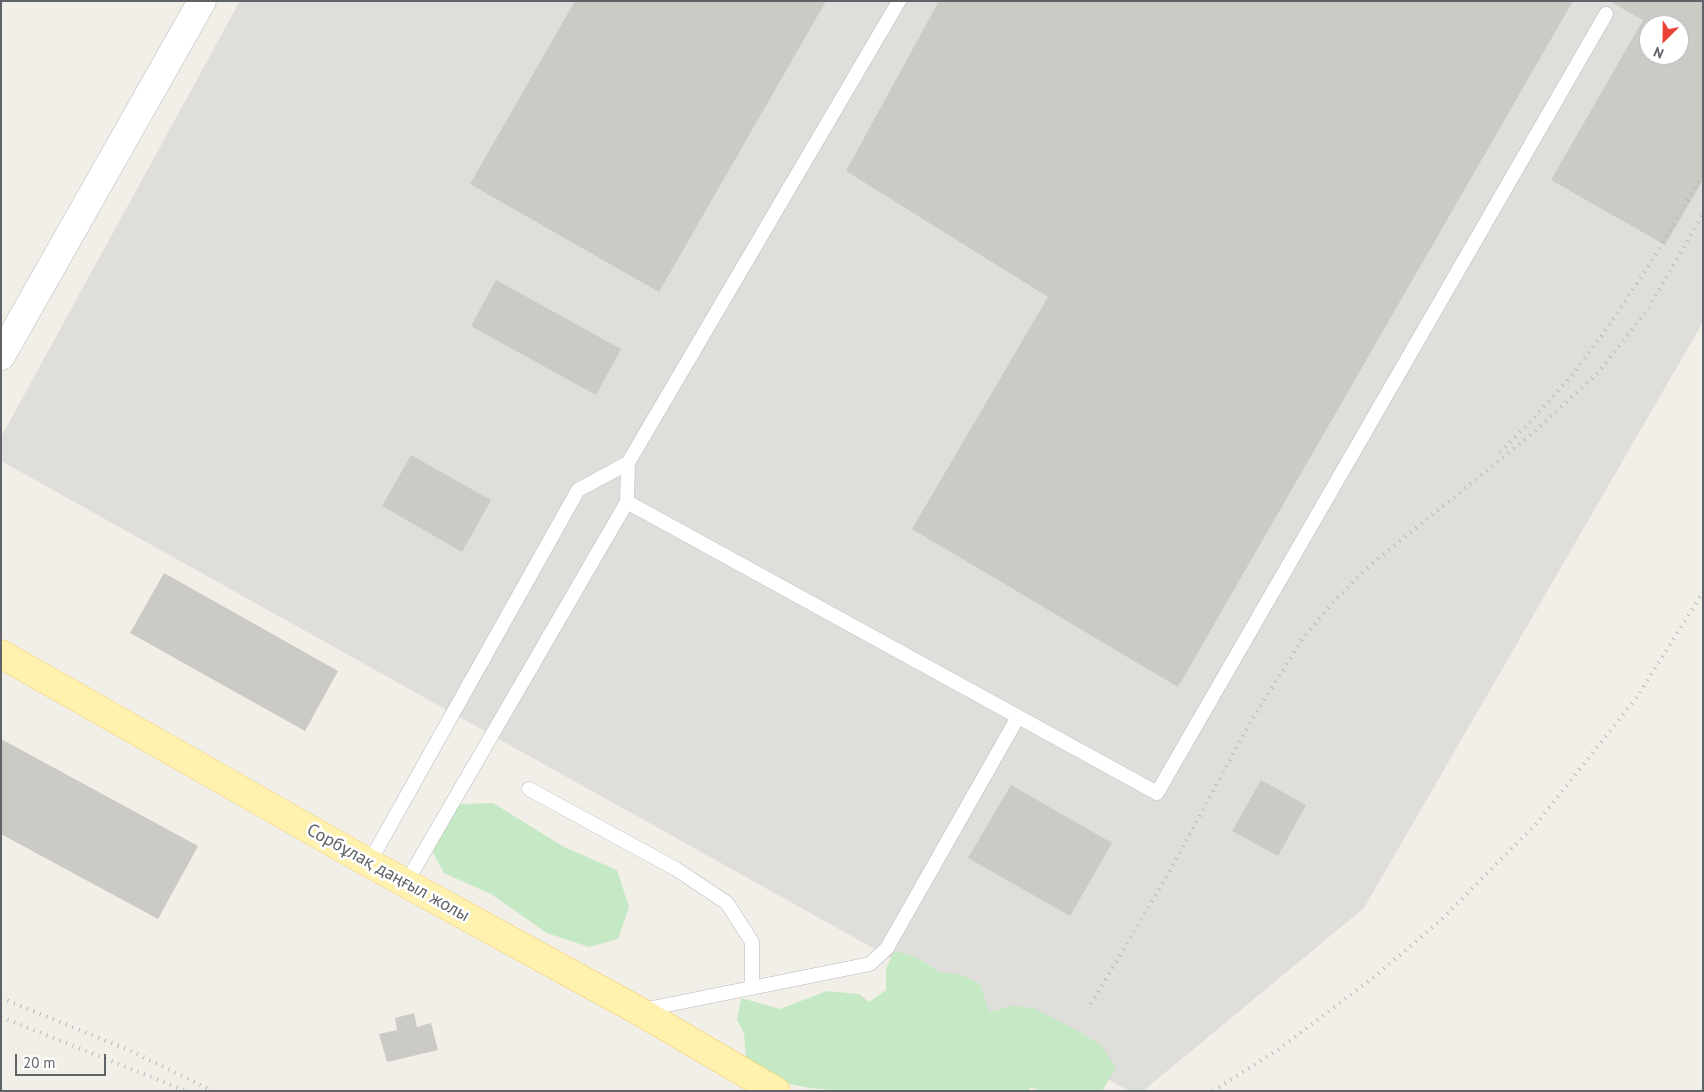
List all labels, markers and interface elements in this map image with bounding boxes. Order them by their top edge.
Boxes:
north arrow [1639,15,1689,65]
text: N [1651,43,1666,63]
street label: Сорбұлақ даңғыл жолы [303,819,473,927]
scale bar [18,1044,109,1076]
text: 20 m [23,1053,56,1072]

